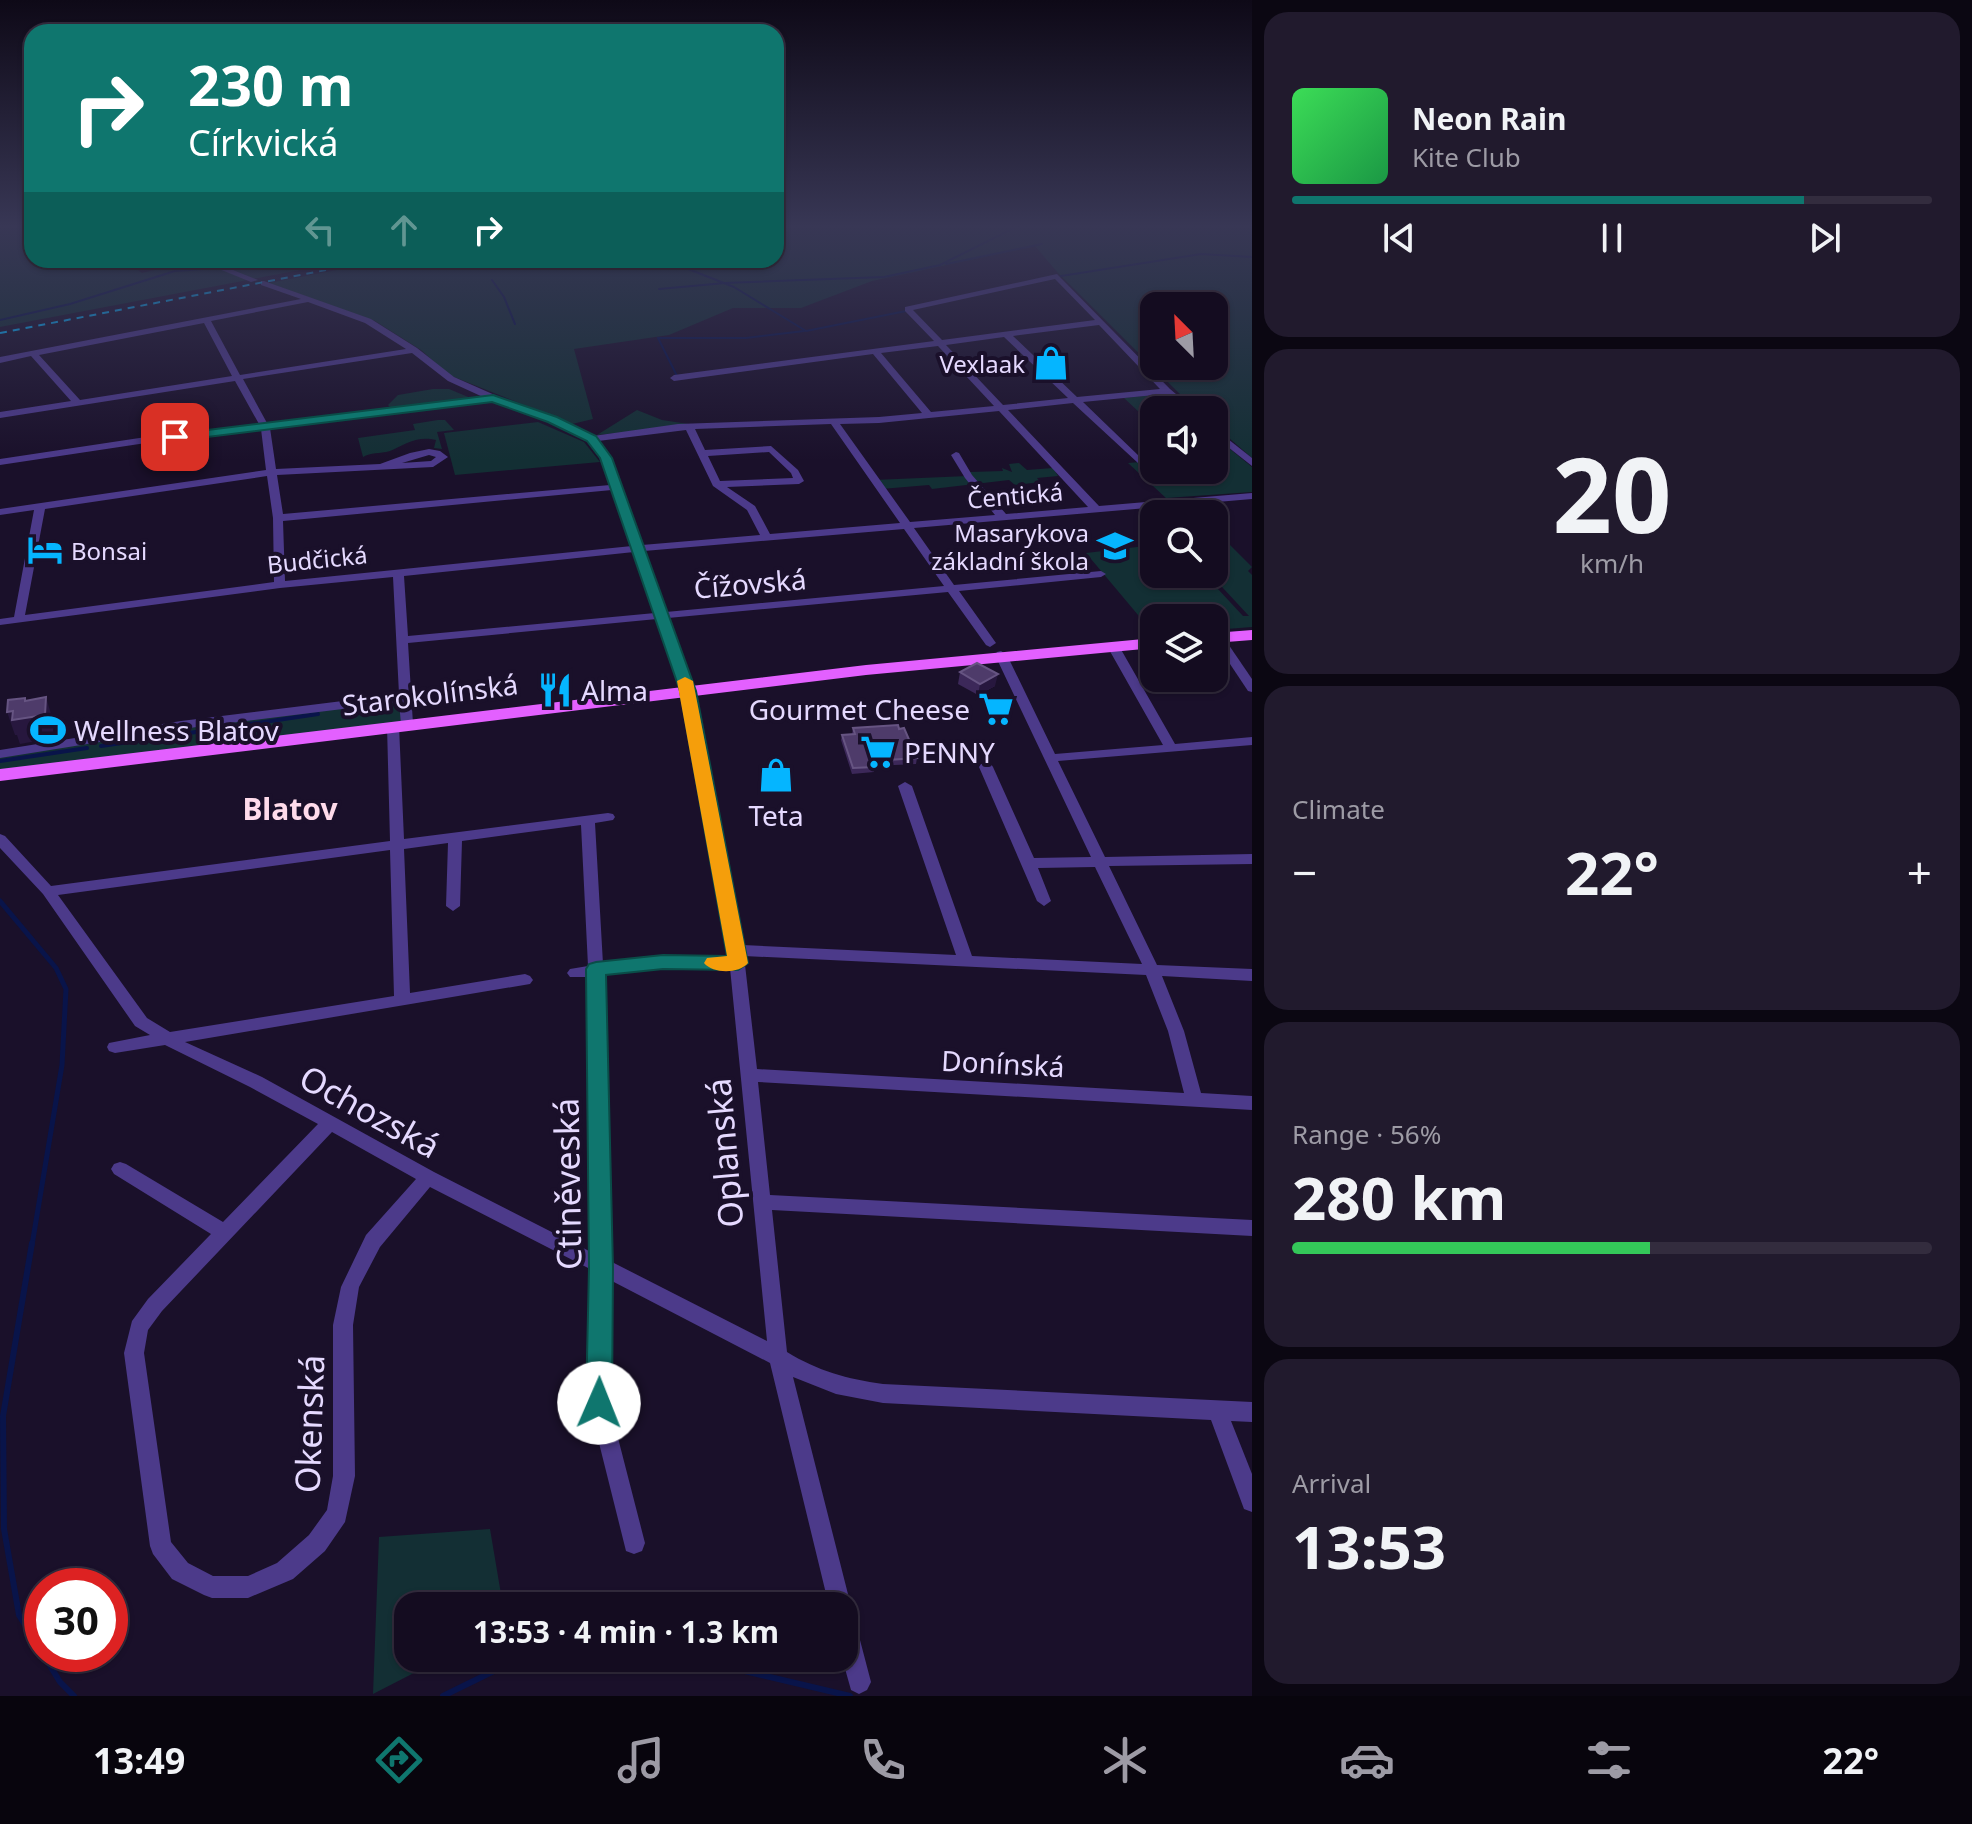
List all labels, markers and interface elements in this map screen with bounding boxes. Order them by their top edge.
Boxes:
text: 230 m [188,46,353,122]
icon: right [56,56,160,160]
text: Neon Rain [1412,98,1566,139]
text: Církvická [188,118,338,167]
text: Kite Club [1412,139,1521,175]
icon: left [298,208,342,252]
icon: ahead [382,208,426,252]
icon: right [466,208,510,252]
icon: previous [1377,216,1421,260]
icon: pause [1590,216,1634,260]
icon: next [1803,216,1847,260]
north arrow [1140,292,1228,380]
map controls [1140,292,1228,692]
shop icon: Vexlaak [1032,344,1070,382]
place label: Vexlaak [939,347,1025,380]
button: sound [1140,396,1228,484]
pin [141,403,209,471]
icon: arrive [153,415,197,459]
text: 20 [1553,422,1671,563]
street label: Čentická [966,474,1064,516]
button: search [1140,500,1228,588]
place label: Masarykova základní škola [931,516,1089,577]
school or university icon: Masarykova základní škola [1096,527,1134,565]
hotel icon: Bonsai [26,531,64,569]
place label: Bonsai [71,534,147,567]
street label: Budčická [265,537,369,581]
text: km/h [1580,545,1644,581]
street label: Čížovská [692,559,808,607]
button: layers [1140,604,1228,692]
street label: Starokolínská [340,664,520,724]
restaurant icon: Alma [536,671,574,709]
place label: Alma [581,671,648,709]
place label: Gourmet Cheese [749,690,970,728]
supermarket icon: Gourmet Cheese [977,690,1015,728]
sports icon: Wellness Blatov [29,711,67,749]
place label: Wellness Blatov [74,711,280,749]
supermarket icon: PENNY [859,733,897,771]
place label: PENNY [904,733,995,771]
shop icon: Teta [757,756,795,794]
district label: Blatov [242,788,338,829]
text: Climate [1292,791,1385,827]
place label: Teta [748,796,804,834]
text: 22° [1565,831,1659,913]
text: − [1292,842,1317,902]
text: + [1907,842,1932,902]
street label: Donínská [940,1041,1066,1085]
street label: Ochozská [292,1054,448,1168]
street label: Oplanská [695,1076,753,1230]
street label: Ctiněveská [543,1098,591,1270]
text: Range · 56% [1292,1116,1441,1152]
text: 280 km [1292,1156,1506,1238]
street label: Okenská [284,1354,334,1494]
position arrow [557,1361,641,1445]
text: Arrival [1292,1465,1371,1501]
text: 13:53 [1292,1505,1446,1587]
speed limit sign: 30 [24,1568,128,1672]
text: 13:53 · 4 min · 1.3 km [473,1611,779,1652]
icon: directions [371,1732,427,1788]
icon: music [613,1732,669,1788]
icon: phone [855,1732,911,1788]
icon: climate [1097,1732,1153,1788]
icon: car [1339,1732,1395,1788]
icon: filters [1581,1732,1637,1788]
text: 13:49 [93,1736,185,1785]
text: 22° [1823,1736,1879,1785]

